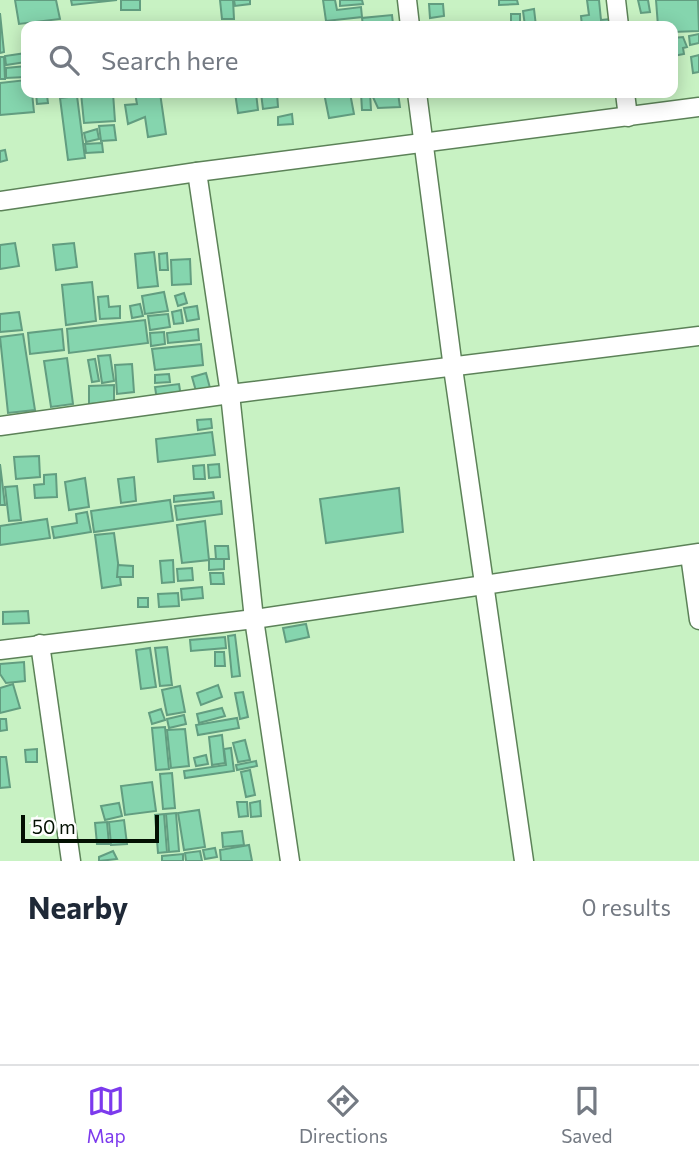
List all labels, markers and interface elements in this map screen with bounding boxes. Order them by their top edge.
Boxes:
search box [21,21,678,98]
icon: search [45,41,83,79]
text: Search here [101,44,239,75]
scale bar [21,812,159,844]
text: 50 m [32,815,76,838]
text: Nearby [28,888,128,925]
text: 0 results [582,893,671,921]
tab: Map [87,1082,126,1147]
tab: Directions [299,1082,388,1147]
tab: Saved [561,1082,612,1147]

